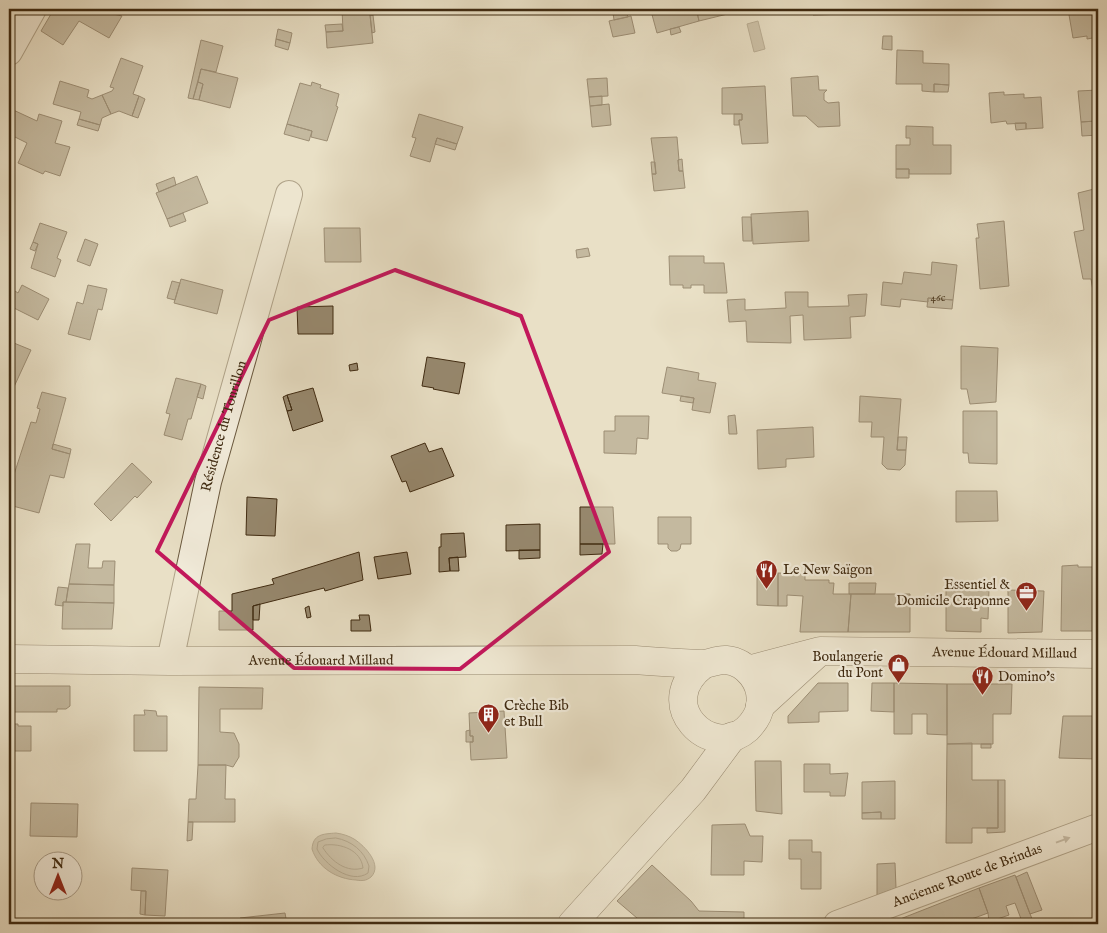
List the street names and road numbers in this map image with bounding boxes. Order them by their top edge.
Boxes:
street label: Résidence du Tourillon [197,358,251,493]
street label: Avenue Édouard Millaud [931,643,1078,663]
street label: Avenue Édouard Millaud [247,651,394,670]
street label: Ancienne Route de Brindas [889,840,1045,912]

